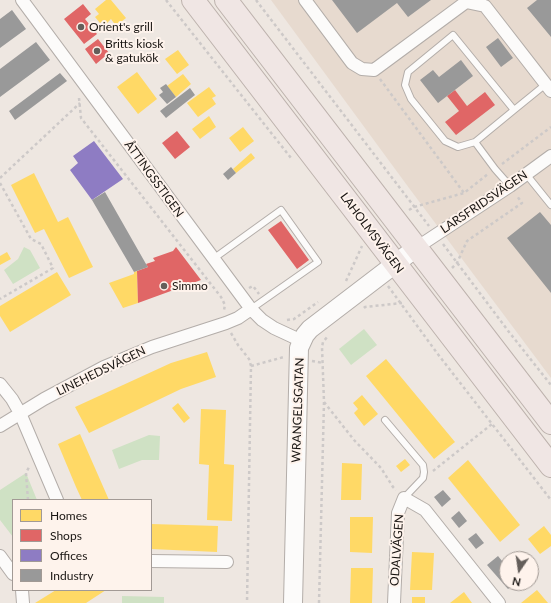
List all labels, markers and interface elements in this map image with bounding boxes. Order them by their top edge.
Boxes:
place label: Orient's grill [89,20,153,34]
marker: Orient's grill [76,22,86,32]
place label: Britts kiosk & gatukök [105,37,163,65]
marker: Britts kiosk & gatukök [92,46,102,56]
street label: ÅTTINGSSTIGEN [121,138,187,220]
street label: LARSFRIDSVÄGEN [438,168,530,236]
street label: LAHOLMSVÄGEN [337,190,407,276]
place label: Simmo [172,279,208,293]
marker: Simmo [159,281,169,291]
street label: LINEHEDSVÄGEN [54,343,148,399]
street label: WRANGELSGATAN [289,357,307,463]
legend [12,499,152,591]
text: Homes [50,508,87,523]
street label: ODALVÄGEN [387,514,407,586]
text: Shops [50,528,82,543]
text: Offices [50,548,87,563]
north arrow [499,551,539,591]
text: Industry [50,568,93,583]
text: N [511,575,522,589]

